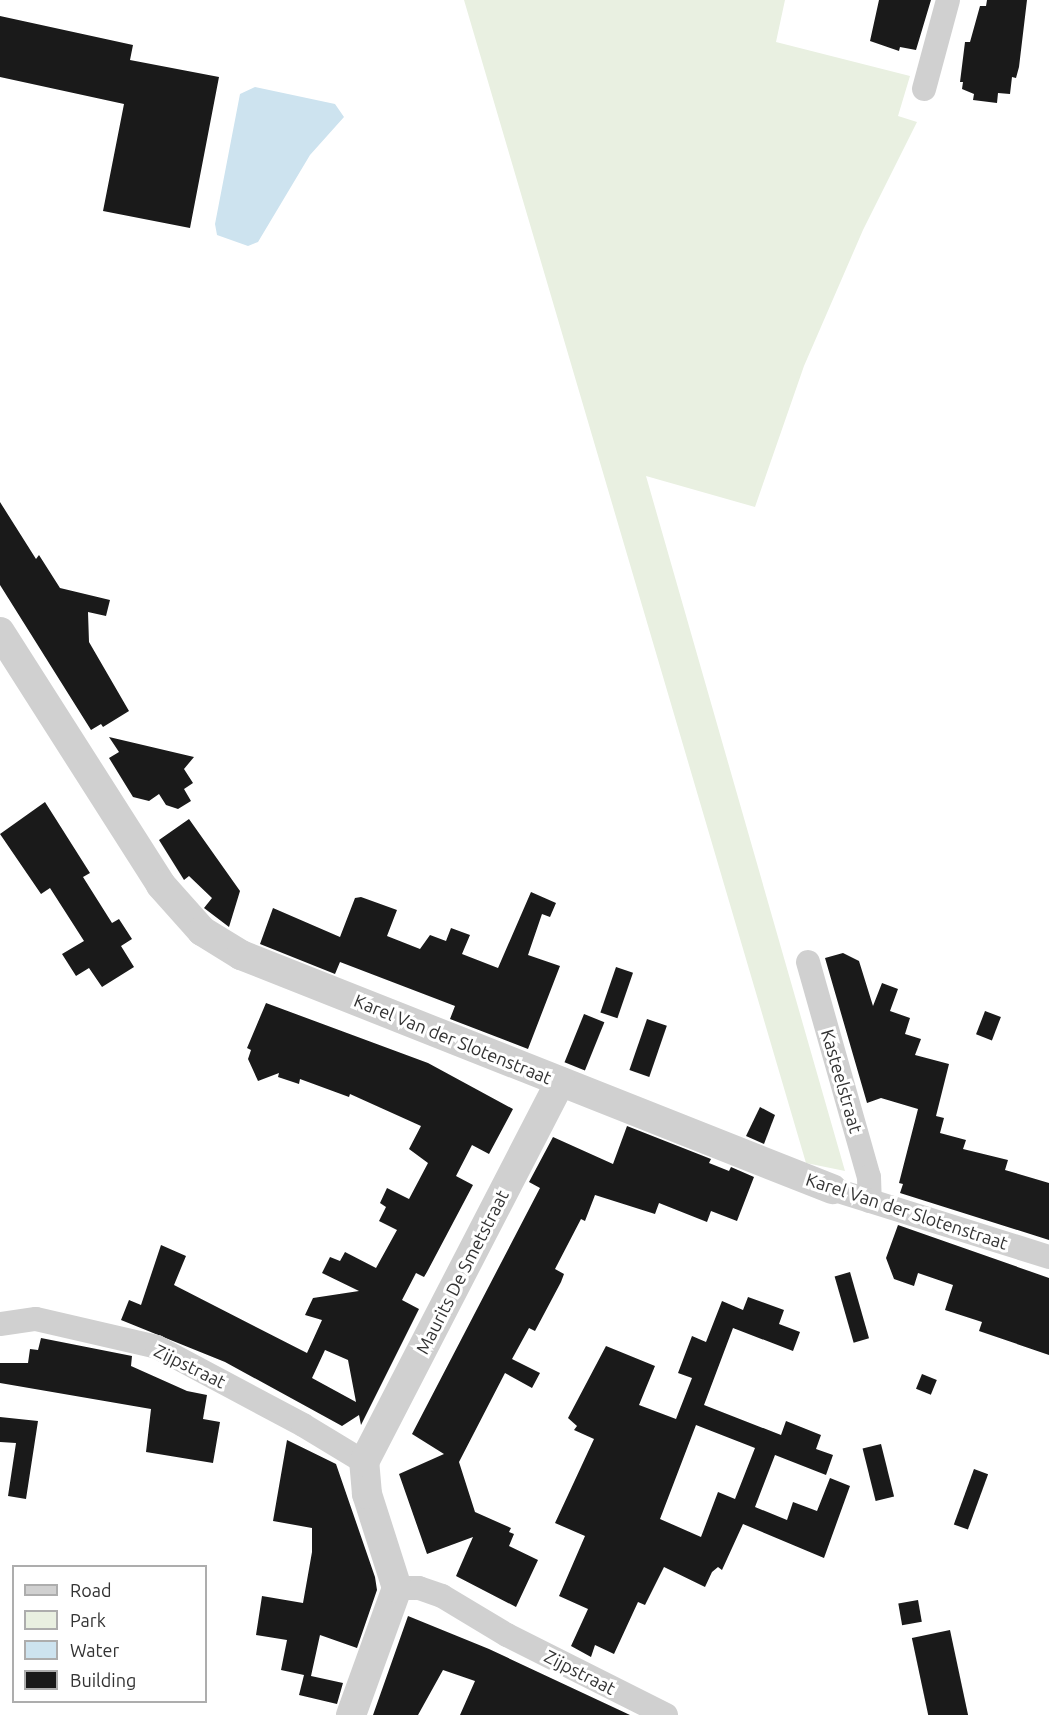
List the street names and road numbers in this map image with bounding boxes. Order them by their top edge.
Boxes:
street label: Karel Van der Slotenstraat [351,989,555,1089]
street label: Kasteelstraat [817,1027,867,1135]
street label: Karel Van der Slotenstraat [803,1168,1011,1254]
street label: Maurits De Smetstraat [411,1186,513,1358]
street label: Zijpstraat [151,1339,229,1393]
street label: Zijpstraat [541,1645,619,1699]

